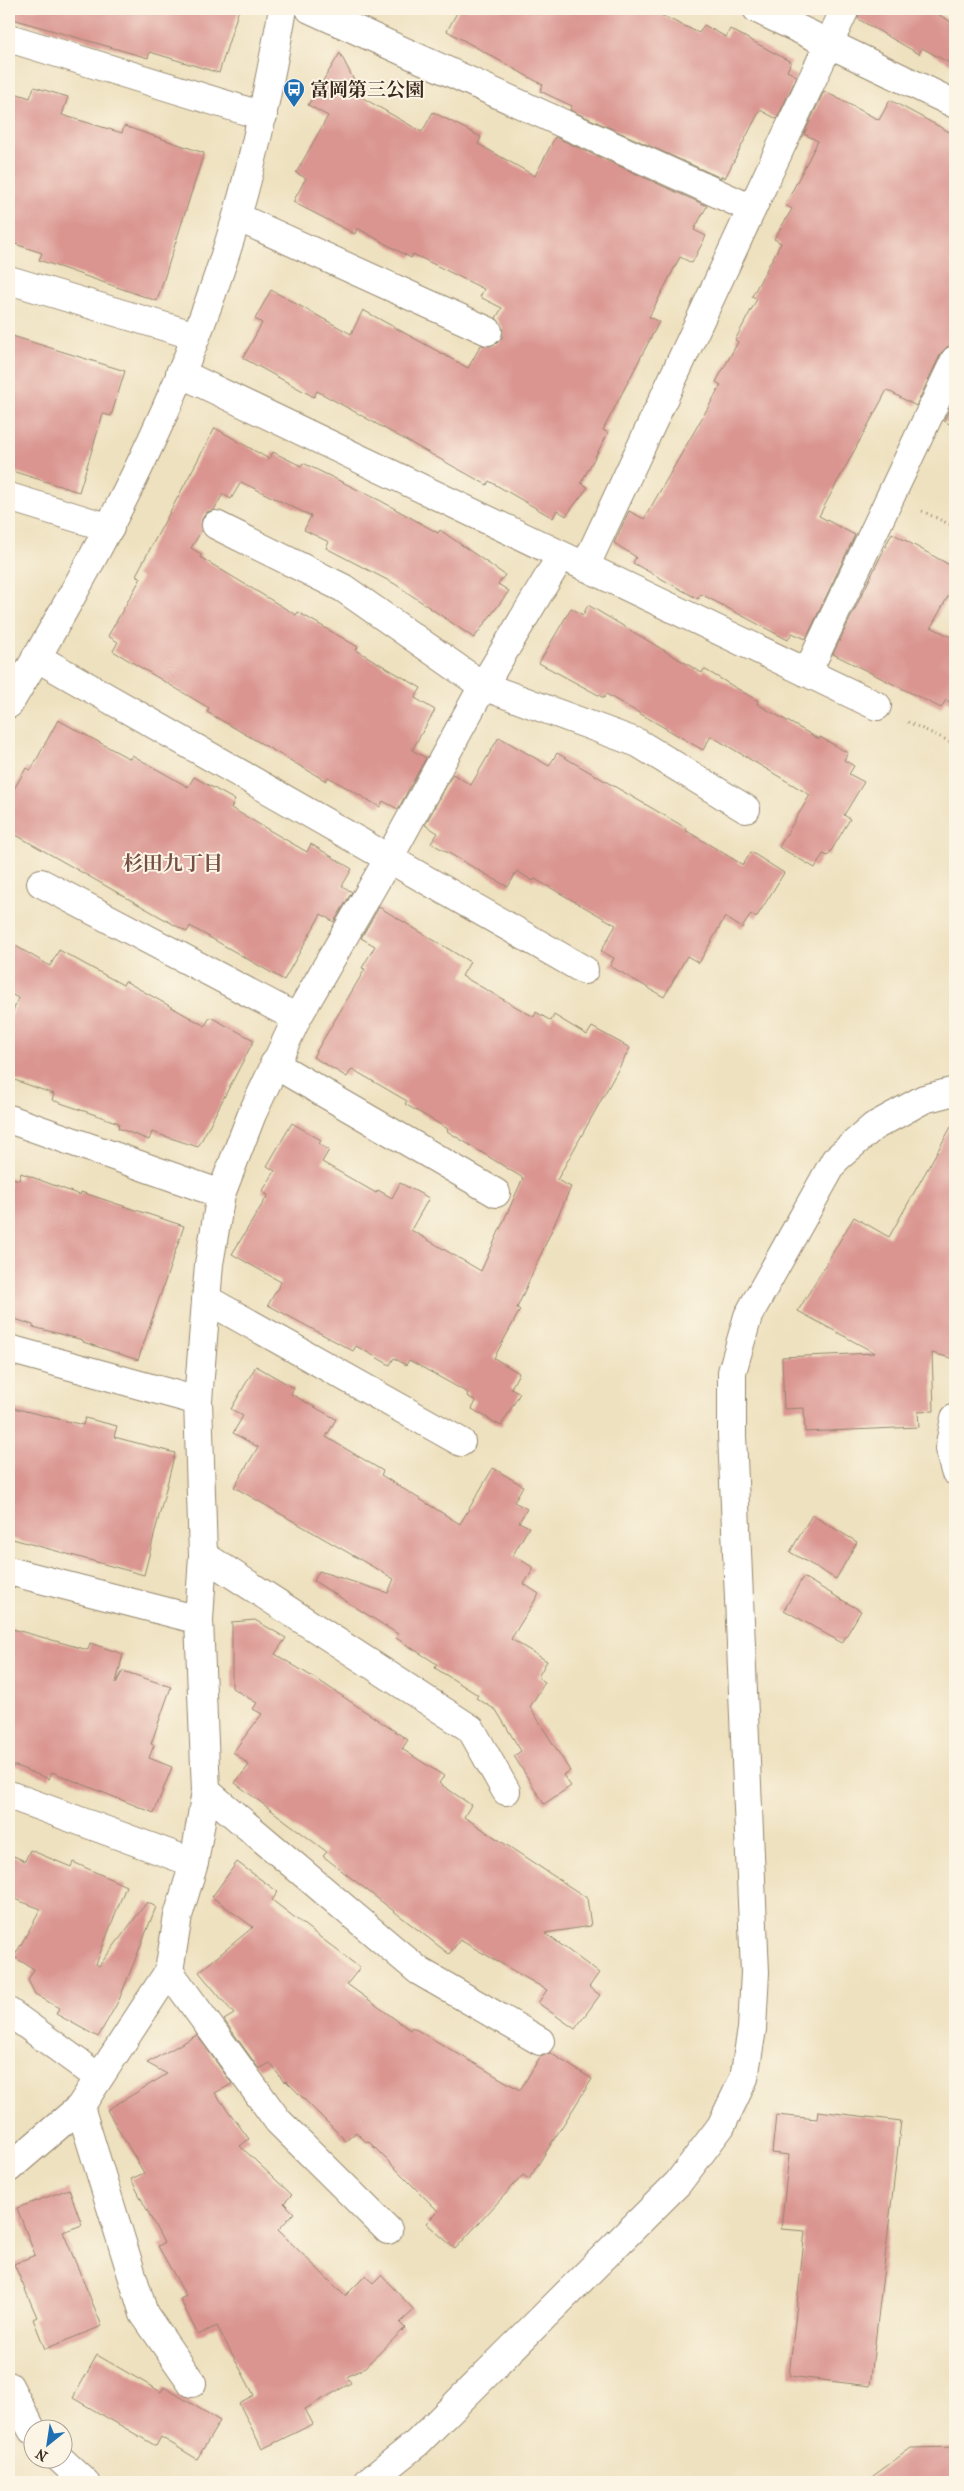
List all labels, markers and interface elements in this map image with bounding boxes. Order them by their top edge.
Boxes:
bus stop icon: 富岡第三公園 [282,77,306,108]
place label: 富岡第三公園 [310,79,424,101]
district label: 杉田九丁目 [123,852,223,875]
north arrow [22,2418,72,2468]
text: N [33,2445,51,2465]

